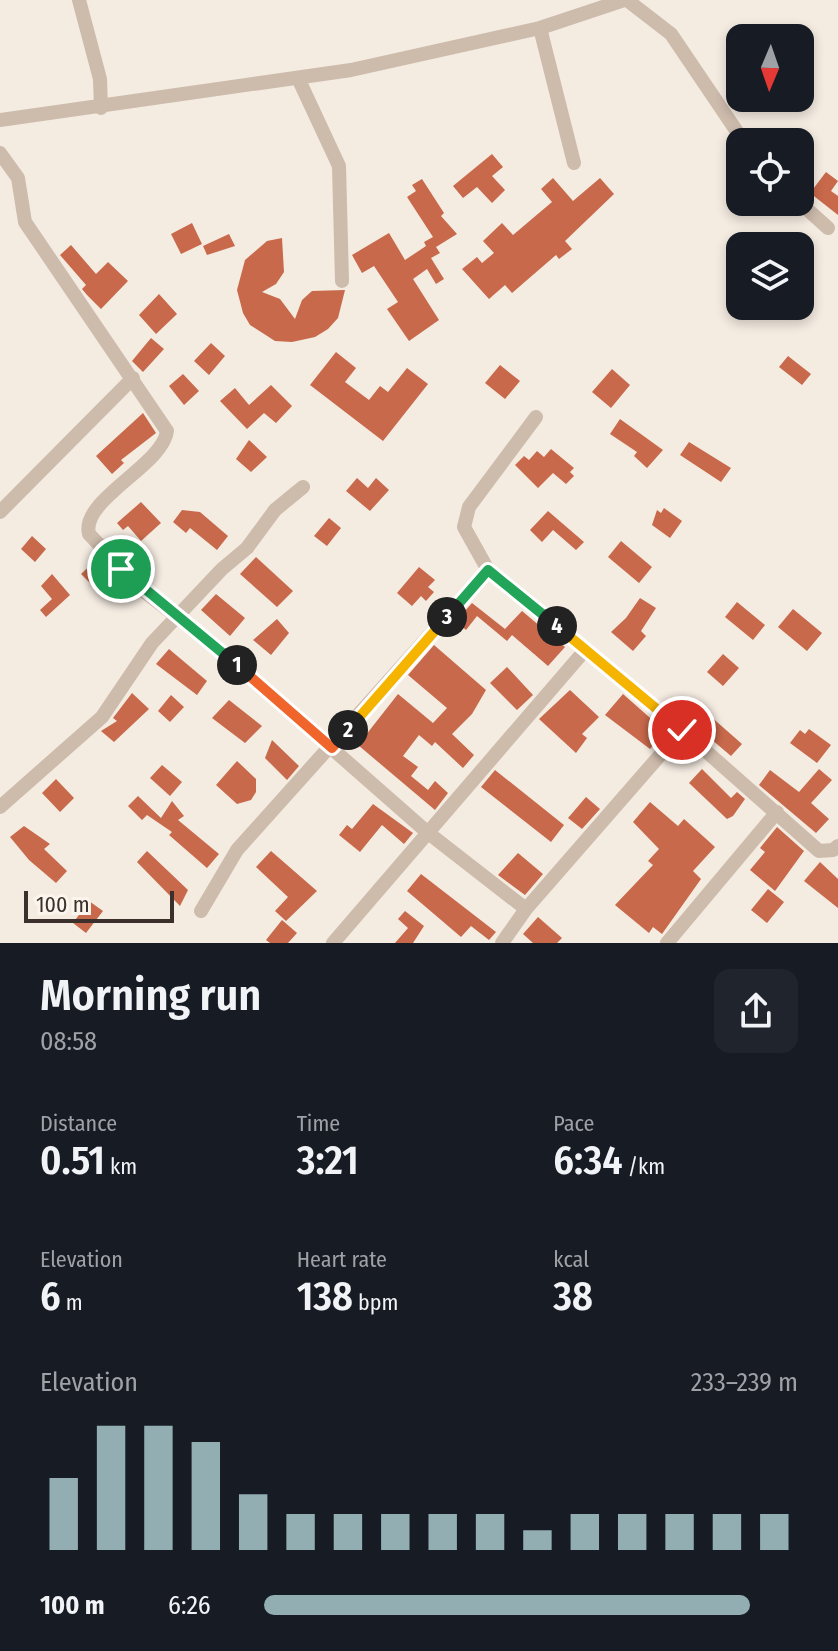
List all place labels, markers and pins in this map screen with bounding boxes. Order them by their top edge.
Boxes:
pin [87,535,155,603]
pin: 3 [427,597,467,637]
pin: 4 [537,606,577,646]
pin: 1 [217,645,257,685]
pin [648,696,716,764]
pin: 2 [328,710,368,750]

